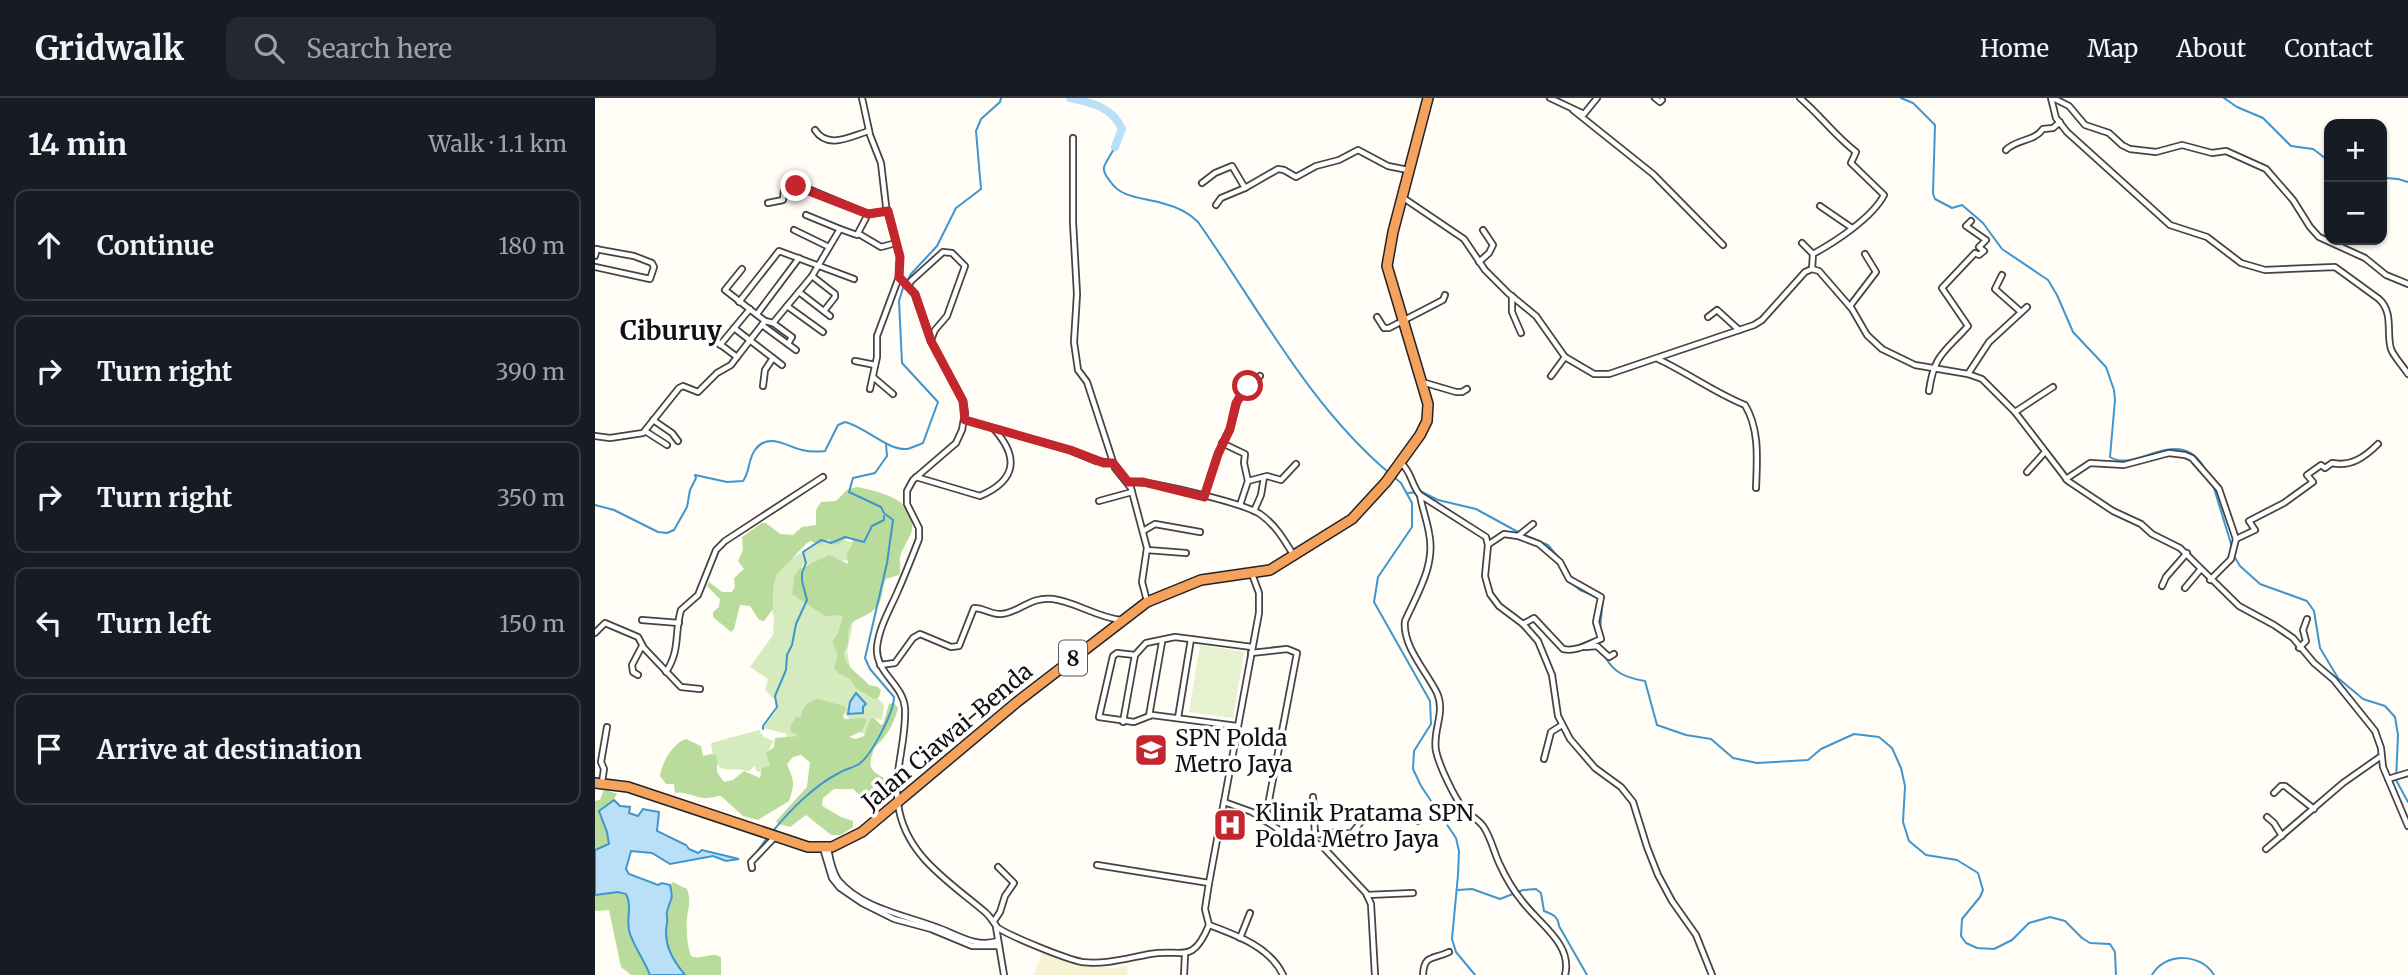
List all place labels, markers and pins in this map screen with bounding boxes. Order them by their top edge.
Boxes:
place label: SPN Polda Metro Jaya [1175,723,1293,778]
school or university icon: SPN Polda Metro Jaya [1132,731,1170,769]
place label: Klinik Pratama SPN Polda Metro Jaya [1255,798,1474,853]
hospital icon: Klinik Pratama SPN Polda Metro Jaya [1211,806,1249,844]

